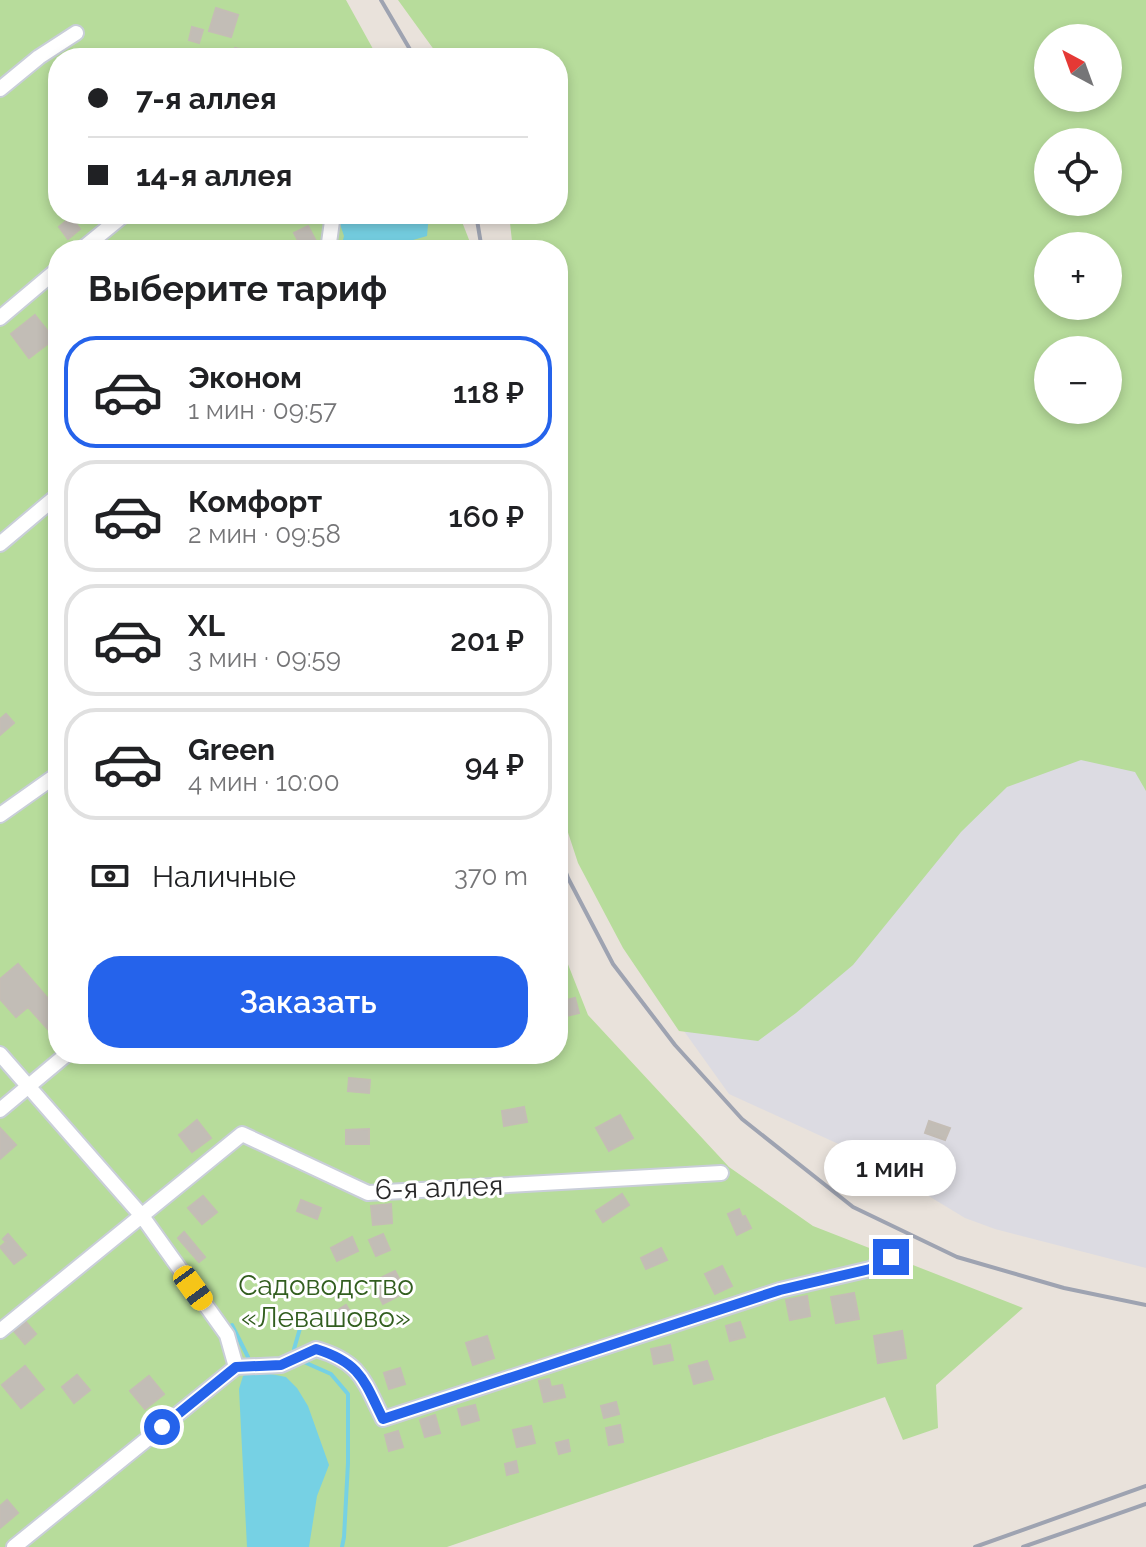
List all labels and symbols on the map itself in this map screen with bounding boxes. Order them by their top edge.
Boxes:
north arrow [1034,24,1122,112]
callout: 1 мин [825,1141,957,1197]
street label: 6-я аллея [374,1169,504,1206]
route end [873,1239,909,1275]
car [169,1262,217,1314]
park label: Садоводство «Левашово» [238,1269,414,1334]
route start [144,1409,180,1445]

